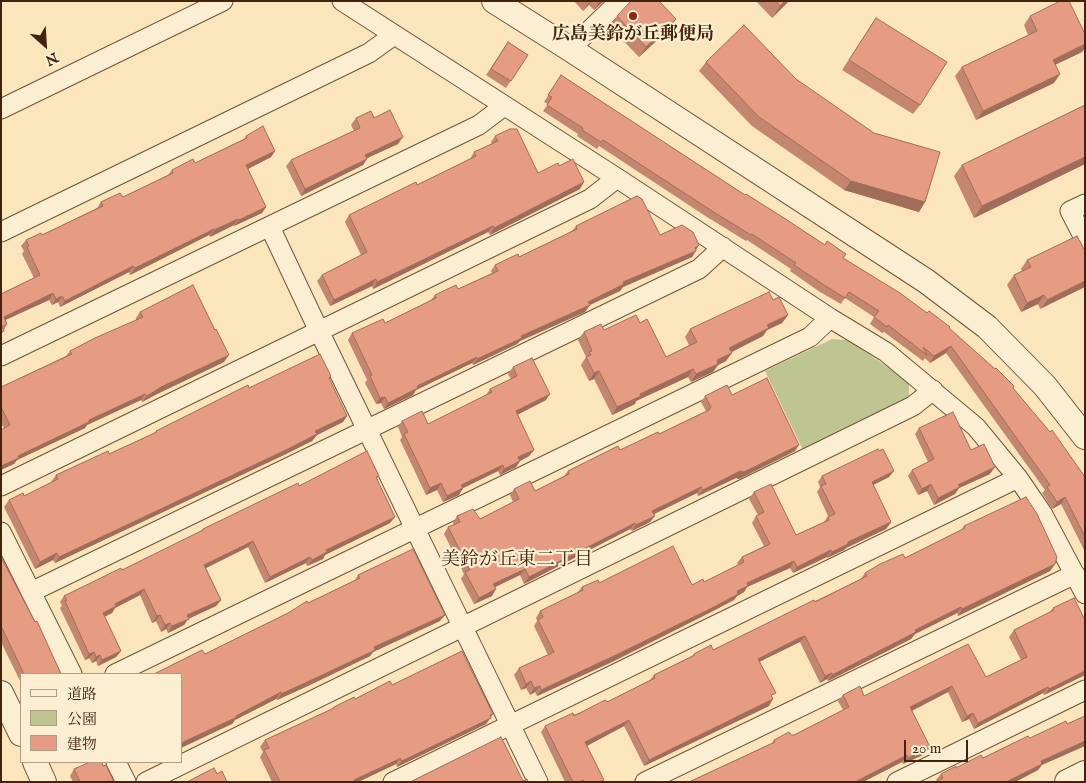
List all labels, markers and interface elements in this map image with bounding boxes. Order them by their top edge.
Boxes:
marker: 広島美鈴が丘郵便局 [627,10,639,22]
north arrow [20,20,70,70]
place label: 広島美鈴が丘郵便局 [552,24,714,46]
text: N [42,48,61,69]
district label: 美鈴が丘東二丁目 [441,550,593,572]
legend [20,673,182,763]
text: 道路 [67,685,97,704]
text: 公園 [67,710,97,729]
scale bar [906,730,970,762]
text: 建物 [67,735,97,754]
text: 20 m [912,739,941,758]

